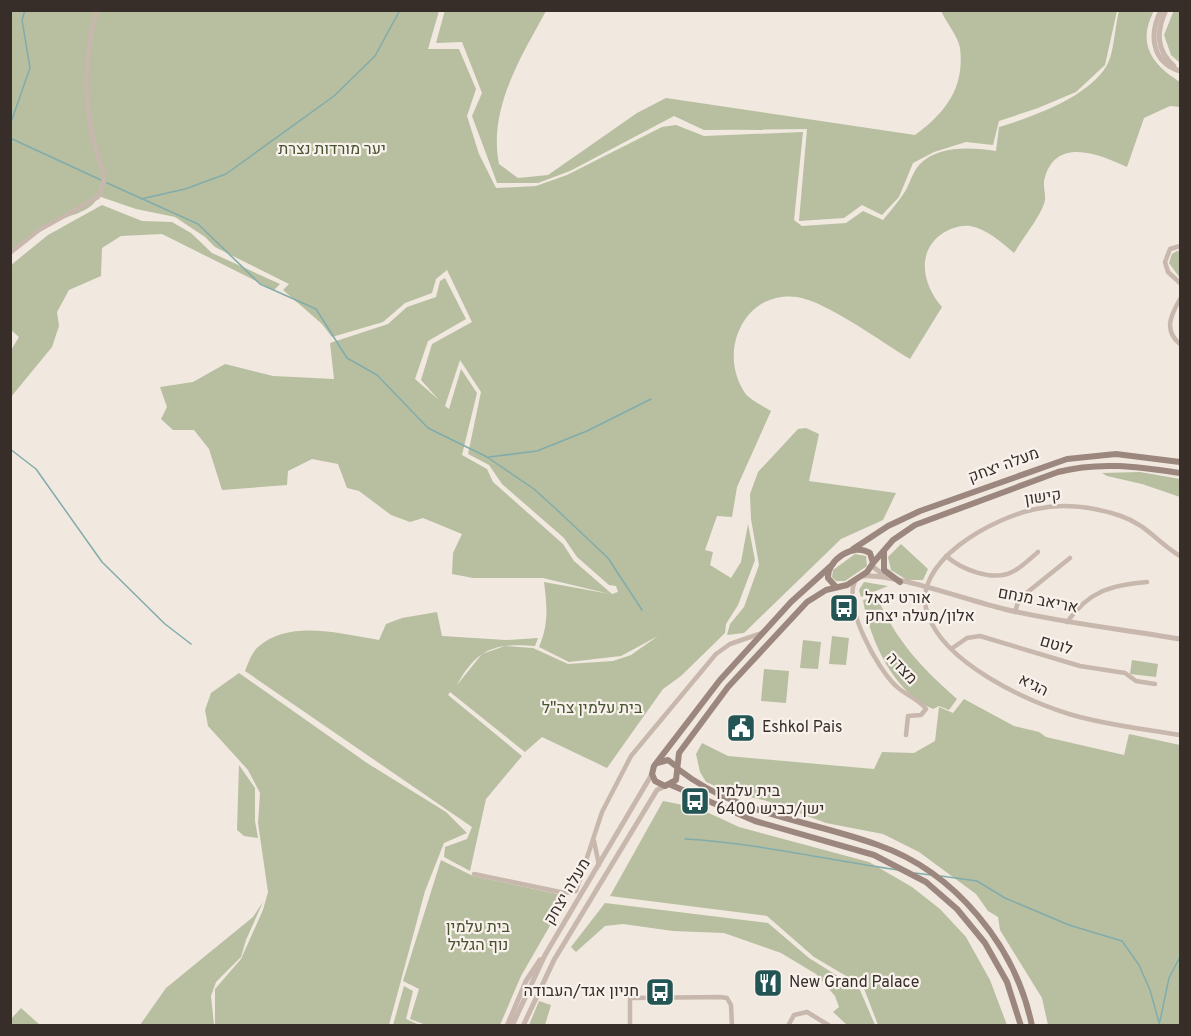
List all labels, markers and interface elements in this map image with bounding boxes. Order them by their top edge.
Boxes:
park label: יער מורדות נצרת [278,140,386,160]
street label: מעלה יצחק [966,444,1042,488]
street label: קישון [1023,486,1063,510]
street label: אריאב מנחם [996,583,1080,619]
place label: אורט יגאל אלון/מעלה יצחק [865,589,975,627]
bus stop icon: אורט יגאל אלון/מעלה יצחק [828,592,860,624]
street label: לוטם [1037,632,1075,660]
street label: מצדה [881,649,921,689]
street label: הגיא [1015,670,1051,702]
park label: בית עלמין צה"ל [542,699,643,719]
public building icon: Eshkol Pais [725,712,757,744]
place label: Eshkol Pais [762,718,842,738]
place label: בית עלמין ישן/כביש 6400 [716,782,824,820]
bus stop icon: בית עלמין ישן/כביש 6400 [679,785,711,817]
street label: מעלה יצחק [540,855,596,929]
park label: בית עלמין נוף הגליל [446,918,511,956]
restaurant icon: New Grand Palace [752,967,784,999]
place label: New Grand Palace [789,973,919,993]
bus stop icon: חניון אגד/העבודה [644,976,676,1008]
place label: חניון אגד/העבודה [523,982,639,1002]

